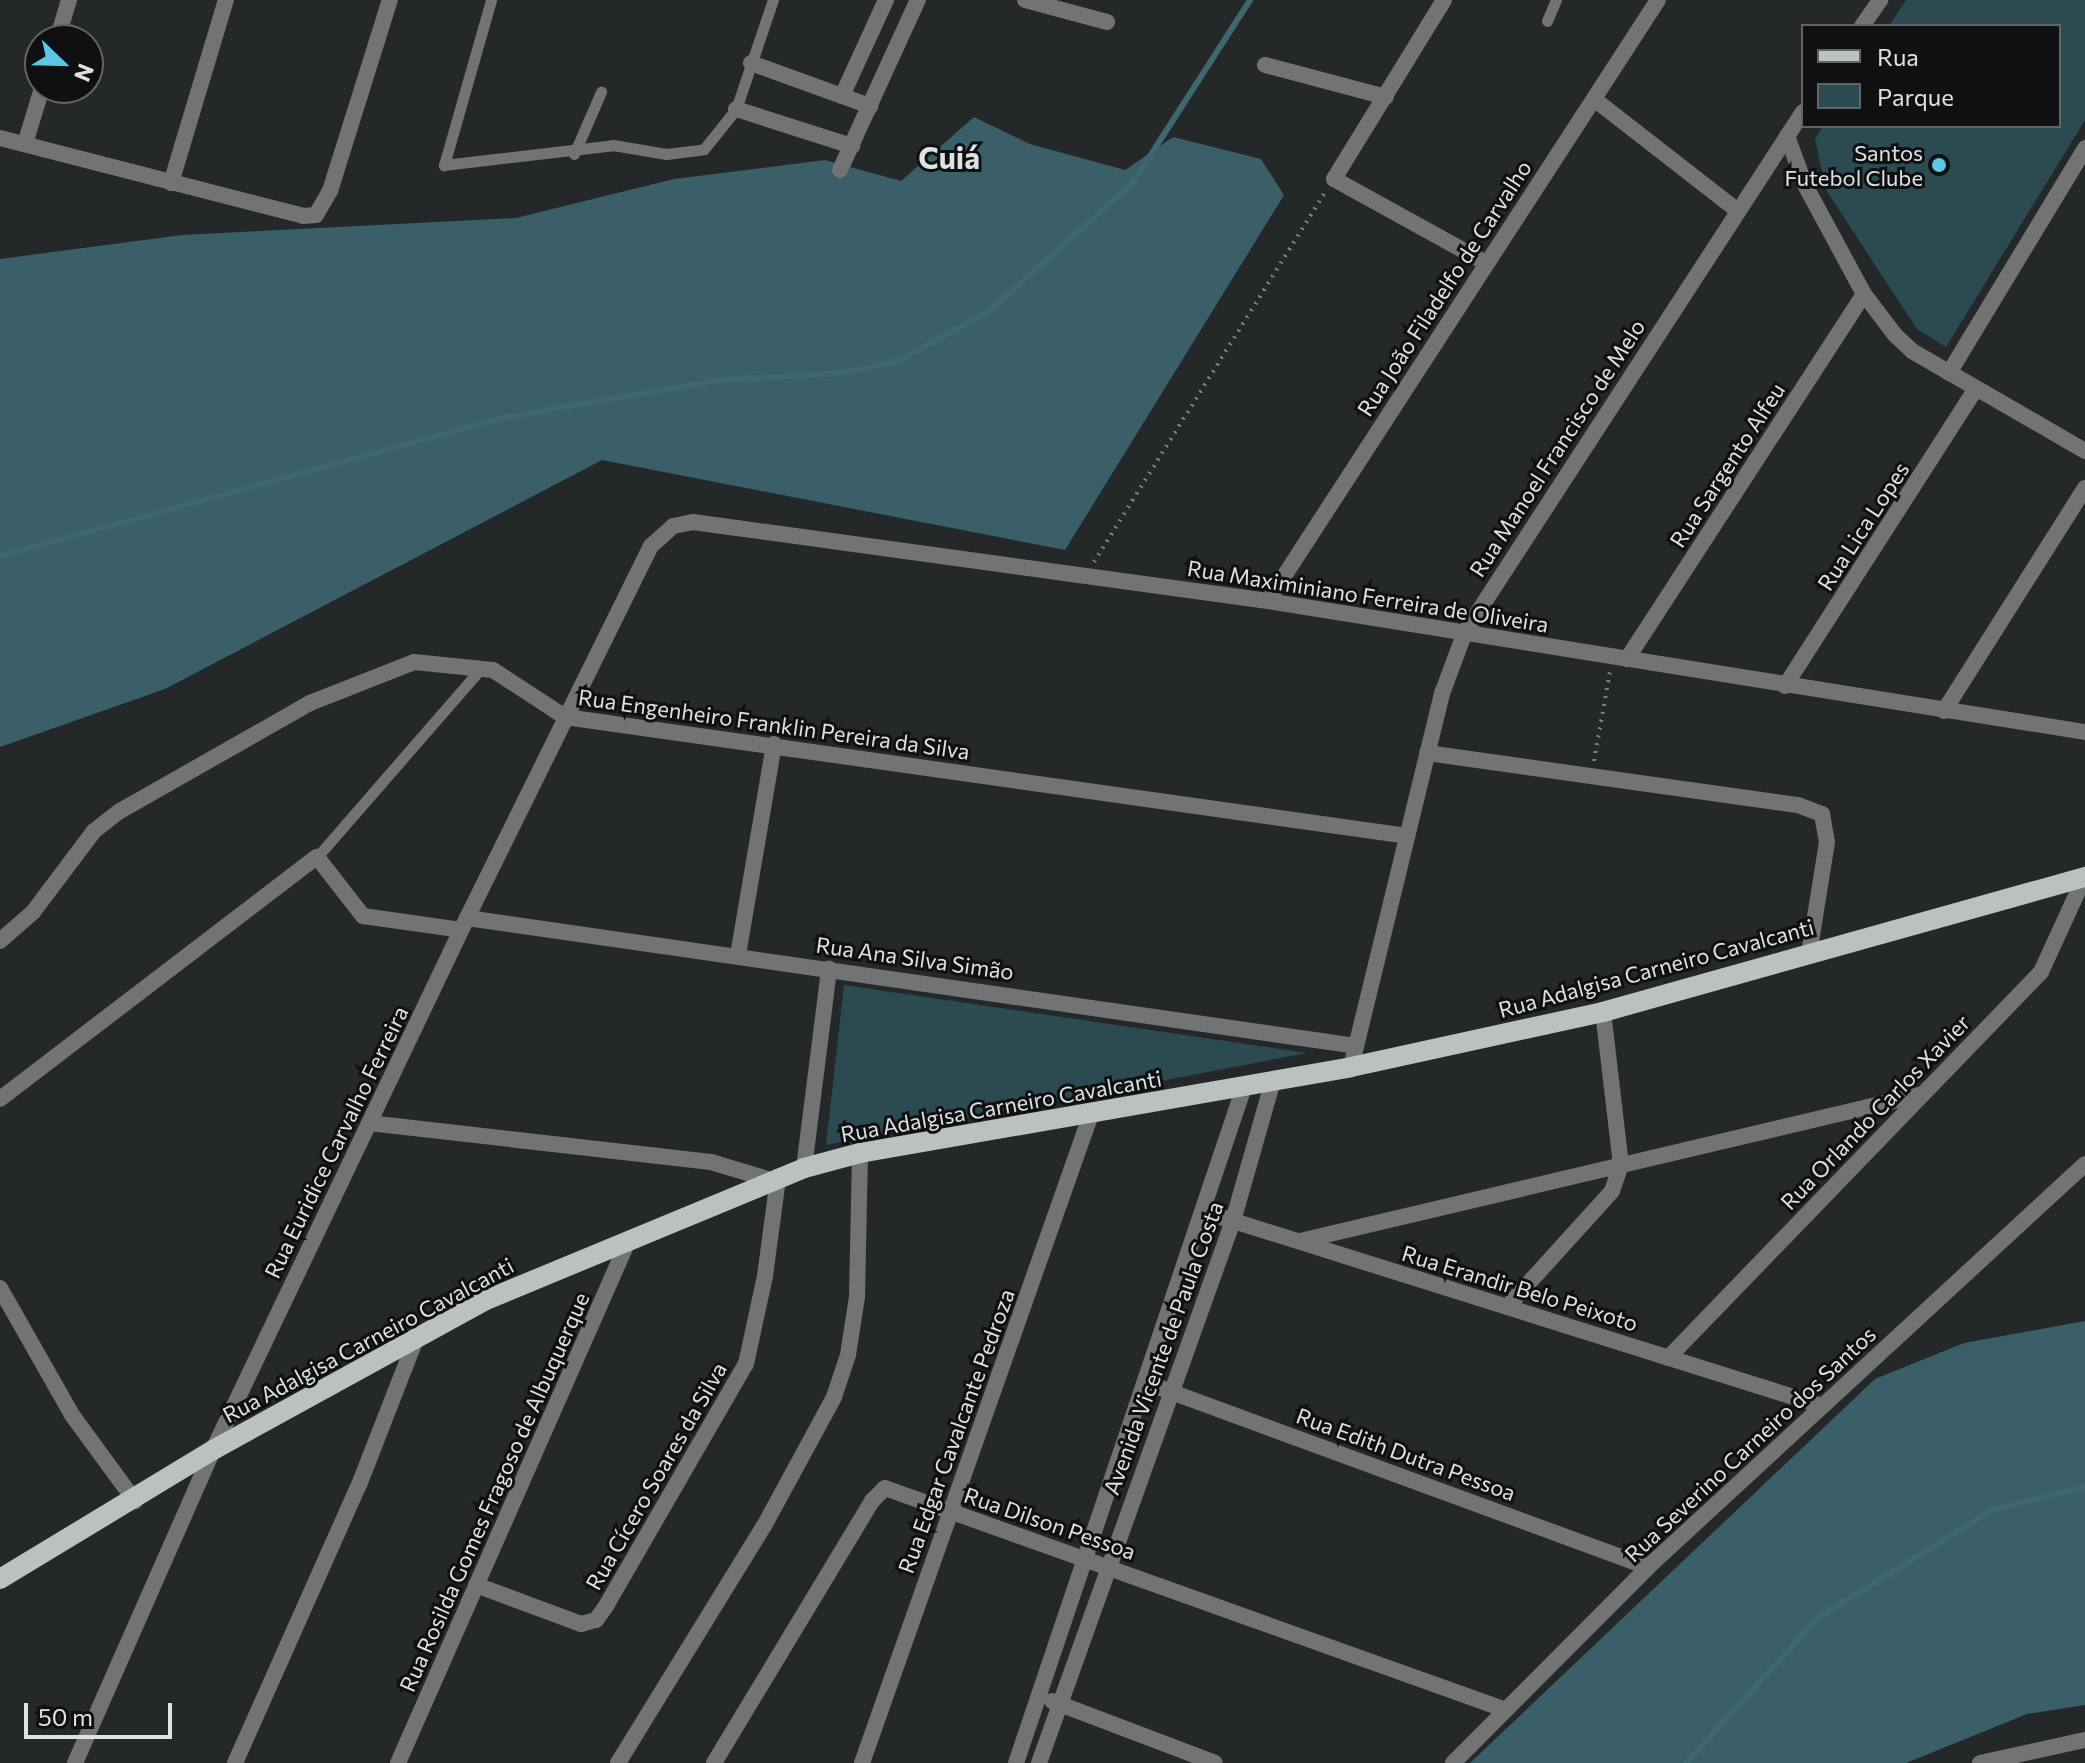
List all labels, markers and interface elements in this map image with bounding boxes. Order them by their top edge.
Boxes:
north arrow [24,24,104,104]
legend [1801,24,2061,128]
text: Rua [1877,42,1919,71]
text: N [69,60,100,86]
text: Parque [1877,82,1954,111]
district label: Cuiá [918,139,980,175]
place label: Santos Futebol Clube [1784,139,1923,190]
street label: Rua João Filadelfo de Carvalho [1351,155,1537,421]
marker: Santos Futebol Clube [1930,156,1948,174]
street label: Rua Manoel Francisco de Melo [1464,314,1650,582]
street label: Rua Sargento Alfeu [1664,378,1790,552]
street label: Rua Lica Lopes [1812,457,1914,595]
street label: Rua Maximiniano Ferreira de Oliveira [1185,554,1551,638]
street label: Rua Engenheiro Franklin Pereira da Silva [577,683,971,765]
street label: Rua Adalgisa Carneiro Cavalcanti [1495,913,1817,1023]
street label: Rua Ana Silva Simão [814,931,1016,985]
street label: Rua Euridice Carvalho Ferreira [259,1002,413,1282]
street label: Rua Orlando Carlos Xavier [1775,1009,1975,1215]
street label: Rua Adalgisa Carneiro Cavalcanti [838,1065,1164,1147]
street label: Avenida Vicente de Paula Costa [1098,1198,1228,1498]
street label: Rua Erandir Belo Peixoto [1399,1240,1641,1336]
street label: Rua Adalgisa Carneiro Cavalcanti [218,1252,518,1428]
street label: Rua Edgar Cavalcante Pedroza [892,1285,1020,1577]
street label: Rua Rosilda Gomes Fragoso de Albuquerque [394,1288,594,1696]
street label: Rua Severino Carneiro dos Santos [1619,1321,1881,1567]
street label: Rua Cícero Soares da Silva [580,1357,732,1595]
street label: Rua Edith Dutra Pessoa [1293,1402,1519,1506]
street label: Rua Dilson Pessoa [961,1481,1139,1565]
scale bar [28,1687,176,1737]
text: 50 m [38,1702,93,1731]

